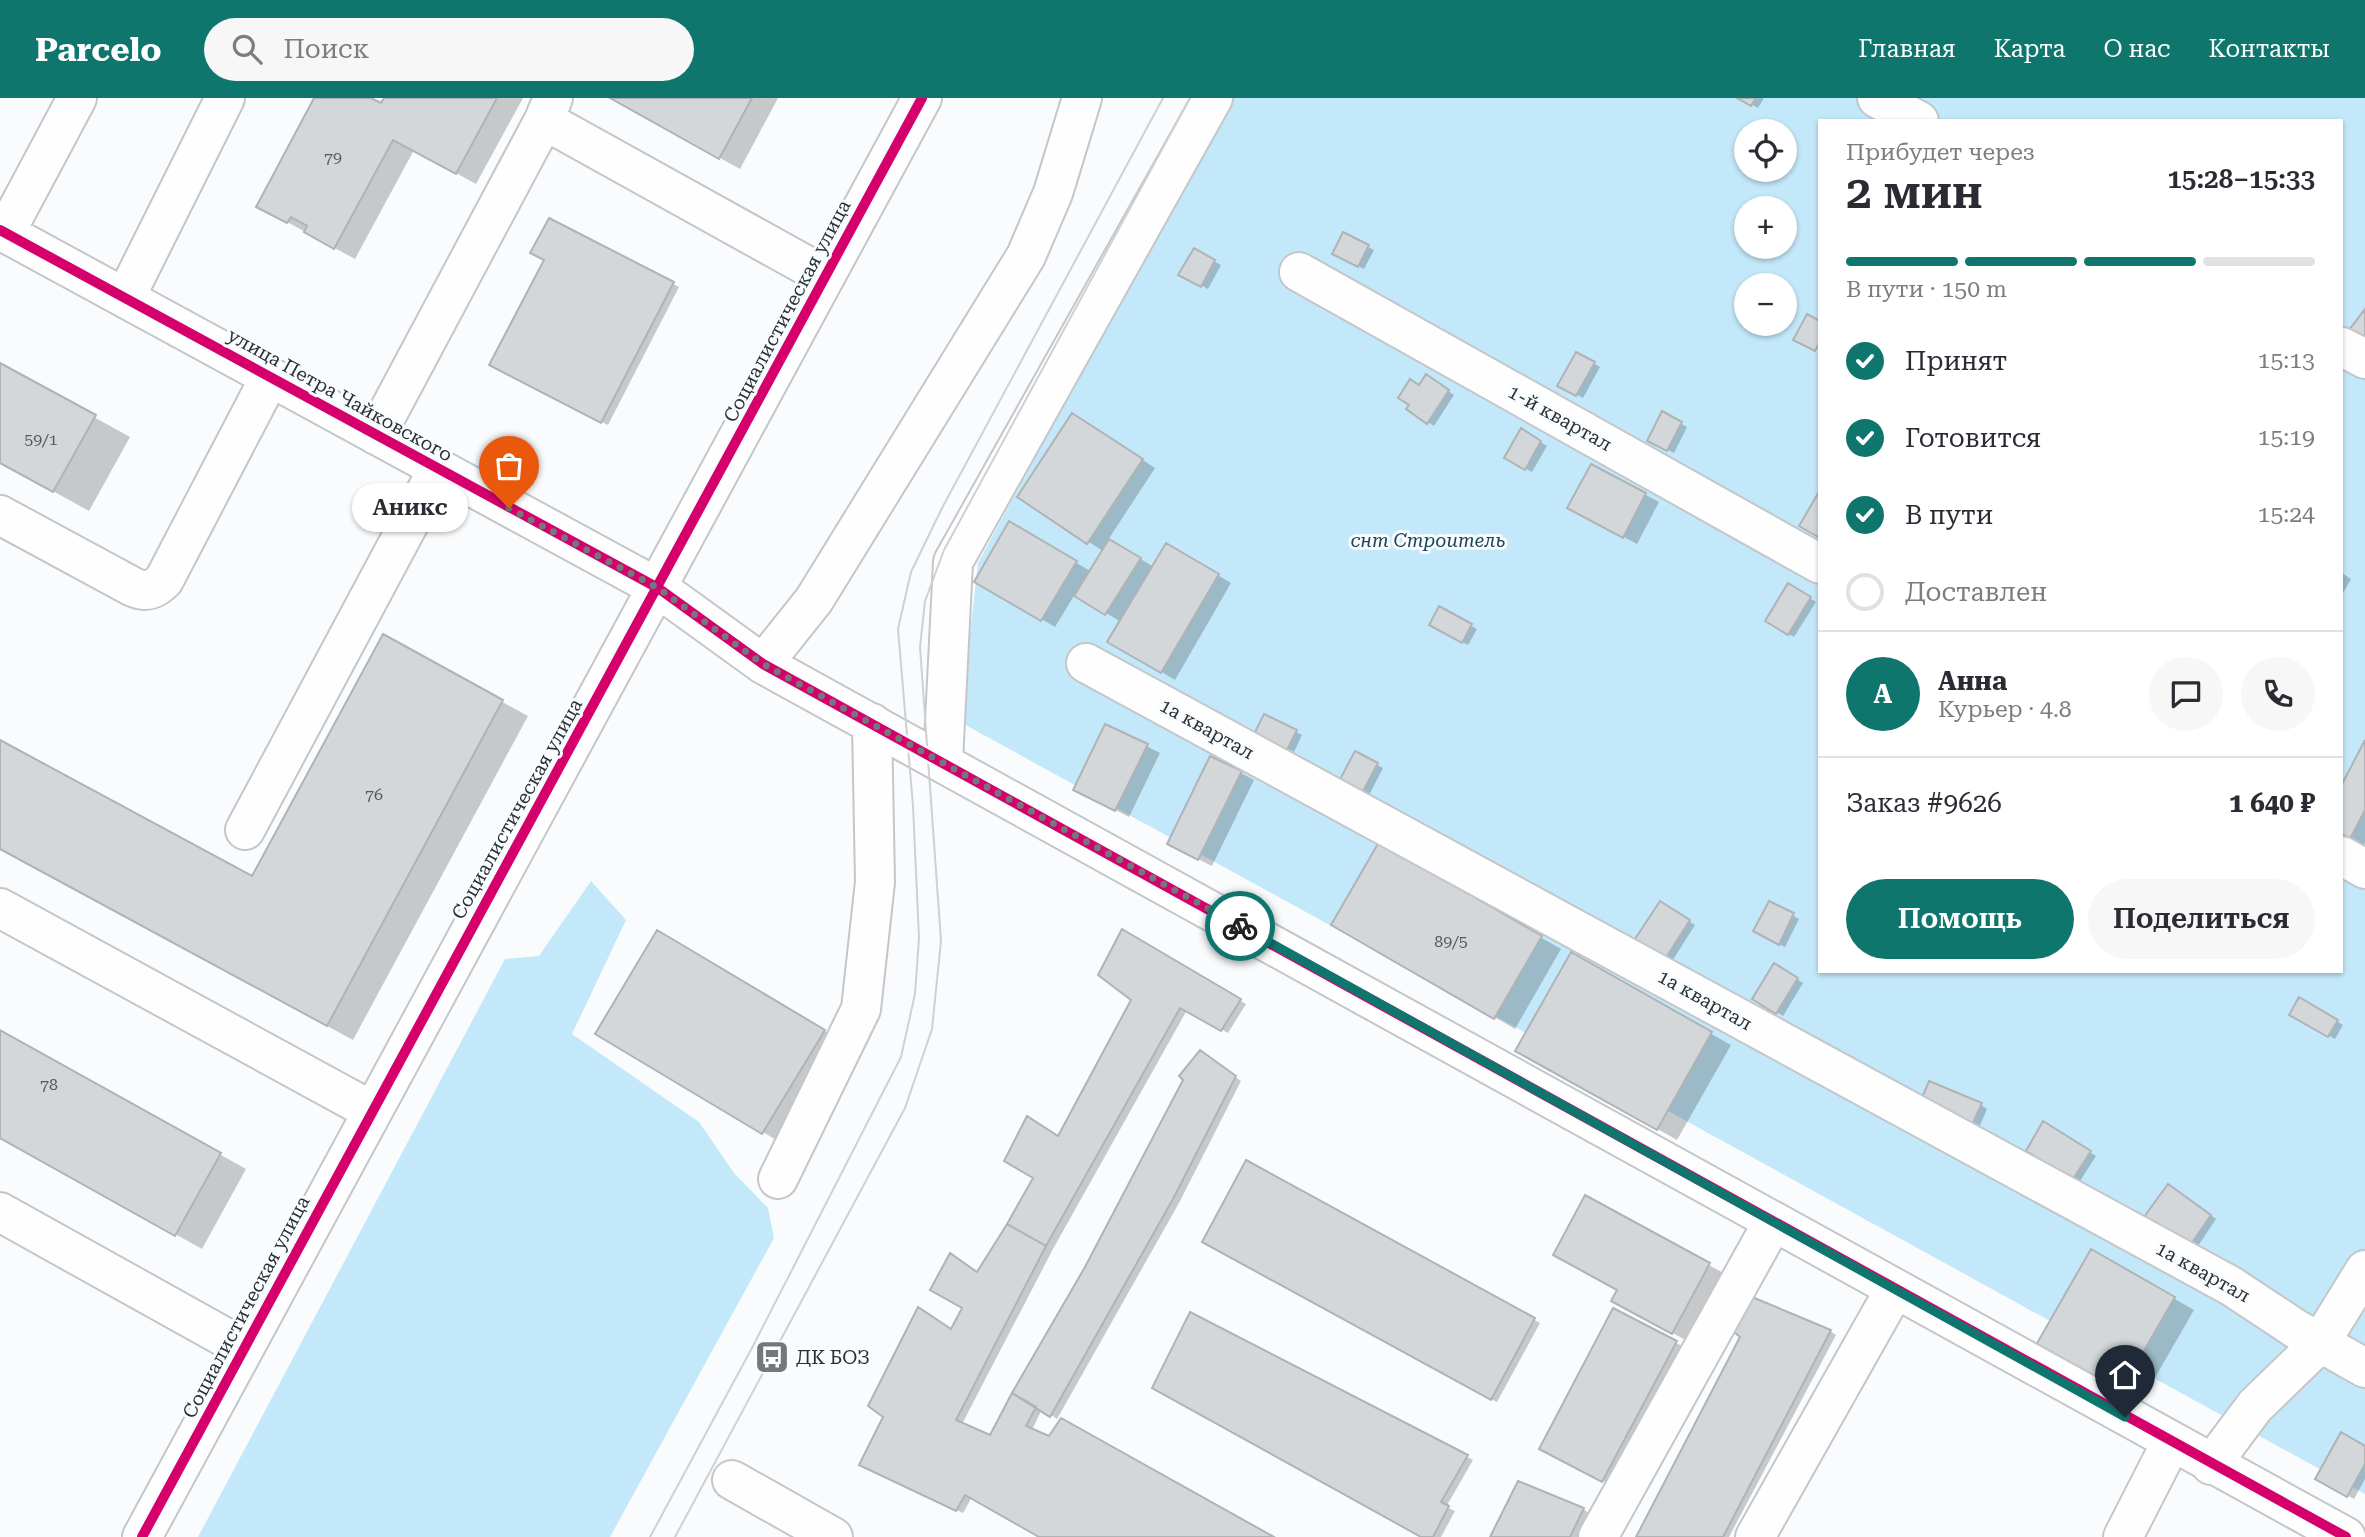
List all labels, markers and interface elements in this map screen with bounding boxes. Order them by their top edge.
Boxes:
search box [204,18,694,81]
text: Parcelo [35,30,162,69]
icon: search [228,30,266,68]
text: Поиск [284,34,369,64]
text: Главная [1858,35,1956,63]
text: Карта [1994,35,2065,63]
text: О нас [2103,35,2170,63]
text: Контакты [2208,35,2330,63]
map controls [1734,119,1797,336]
button: locate [1734,119,1797,182]
text: Прибудет через [1846,139,2035,166]
house number: 79 [324,148,342,167]
text: 15:28–15:33 [2167,164,2315,194]
text: 2 мин [1846,165,1983,219]
street label: Социалистическая улица [719,195,856,426]
button: + [1734,196,1797,259]
button: − [1734,273,1797,336]
text: В пути · 150 m [1846,276,2007,303]
street label: улица Петра Чайковского [224,324,456,466]
icon: check [1846,342,1884,380]
text: Принят [1905,346,2007,376]
text: 15:13 [2258,347,2315,374]
street label: 1-й квартал [1504,380,1616,456]
icon: check [1846,419,1884,457]
text: Готовится [1905,423,2041,453]
text: 15:19 [2258,424,2315,451]
house number: 59/1 [24,430,58,449]
pin [479,436,539,508]
icon: bag [490,447,528,485]
callout: Аникс [351,484,467,532]
text: Аникс [372,494,448,521]
icon: check [1846,496,1884,534]
text: В пути [1905,500,1993,530]
text: 15:24 [2258,501,2315,528]
park label: снт Строитель [1350,529,1506,552]
text: Доставлен [1905,577,2047,607]
button: chat [2149,657,2223,731]
button: phone [2241,657,2315,731]
text: Анна [1938,666,2007,696]
text: А [1874,679,1892,709]
street label: Социалистическая улица [447,694,588,923]
street label: 1а квартал [1156,694,1258,764]
text: Курьер · 4.8 [1938,696,2072,723]
house number: 76 [365,785,383,804]
text: Заказ #9626 [1846,788,2002,818]
text: 1 640 ₽ [2229,788,2315,818]
button: Помощь [1846,879,2074,959]
button: Поделиться [2088,879,2315,959]
courier [1205,891,1275,961]
icon: bike [1221,907,1259,945]
house number: 89/5 [1434,932,1468,951]
street label: 1а квартал [1654,965,1756,1035]
house number: 78 [40,1075,58,1094]
street label: Социалистическая улица [178,1191,315,1422]
street label: 1а квартал [2152,1237,2254,1307]
bus stop icon: ДК БОЗ [753,1338,791,1376]
pin [2095,1345,2155,1417]
place label: ДК БОЗ [796,1346,870,1369]
icon: home [2106,1356,2144,1394]

